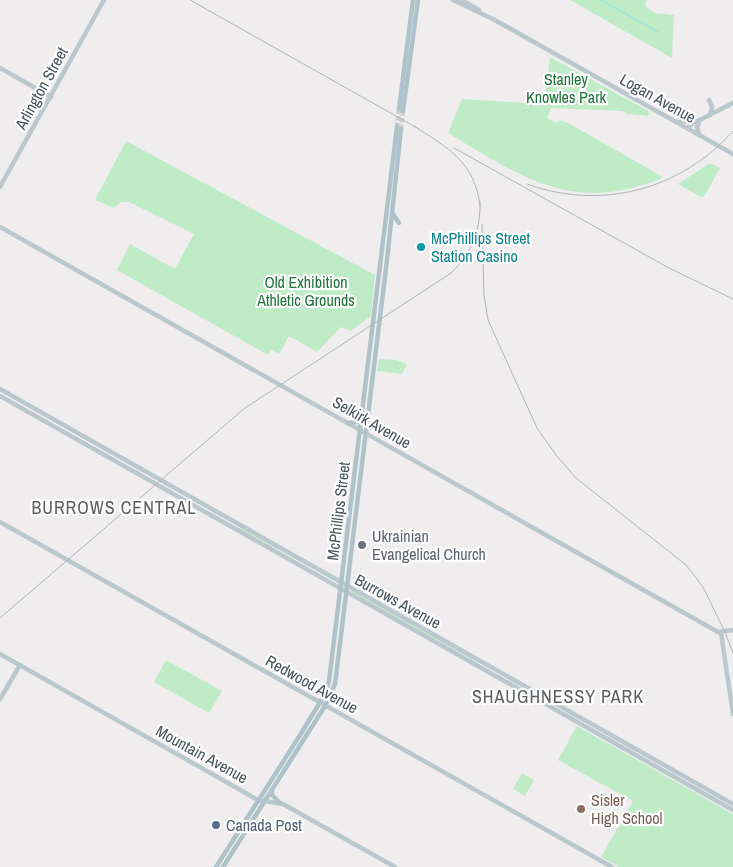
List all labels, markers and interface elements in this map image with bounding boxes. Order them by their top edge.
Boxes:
street label: Arlington Street [9,42,73,134]
park label: Stanley Knowles Park [526,68,607,108]
street label: Logan Avenue [616,68,700,128]
place label: McPhillips Street Station Casino [431,227,531,267]
marker: McPhillips Street Station Casino [415,241,427,253]
park label: Old Exhibition Athletic Grounds [256,271,355,311]
street label: Selkirk Avenue [329,391,415,453]
street label: McPhillips Street [321,460,355,562]
district label: BURROWS CENTRAL [31,495,197,520]
place label: Ukrainian Evangelical Church [372,525,486,565]
marker: Ukrainian Evangelical Church [356,539,368,551]
street label: Burrows Avenue [351,568,445,634]
street label: Redwood Avenue [262,650,362,718]
district label: SHAUGHNESSY PARK [472,684,644,709]
street label: Mountain Avenue [152,720,252,788]
place label: Sisler High School [591,789,663,829]
marker: Sisler High School [575,803,587,815]
place label: Canada Post [226,814,302,836]
marker: Canada Post [210,819,222,831]

